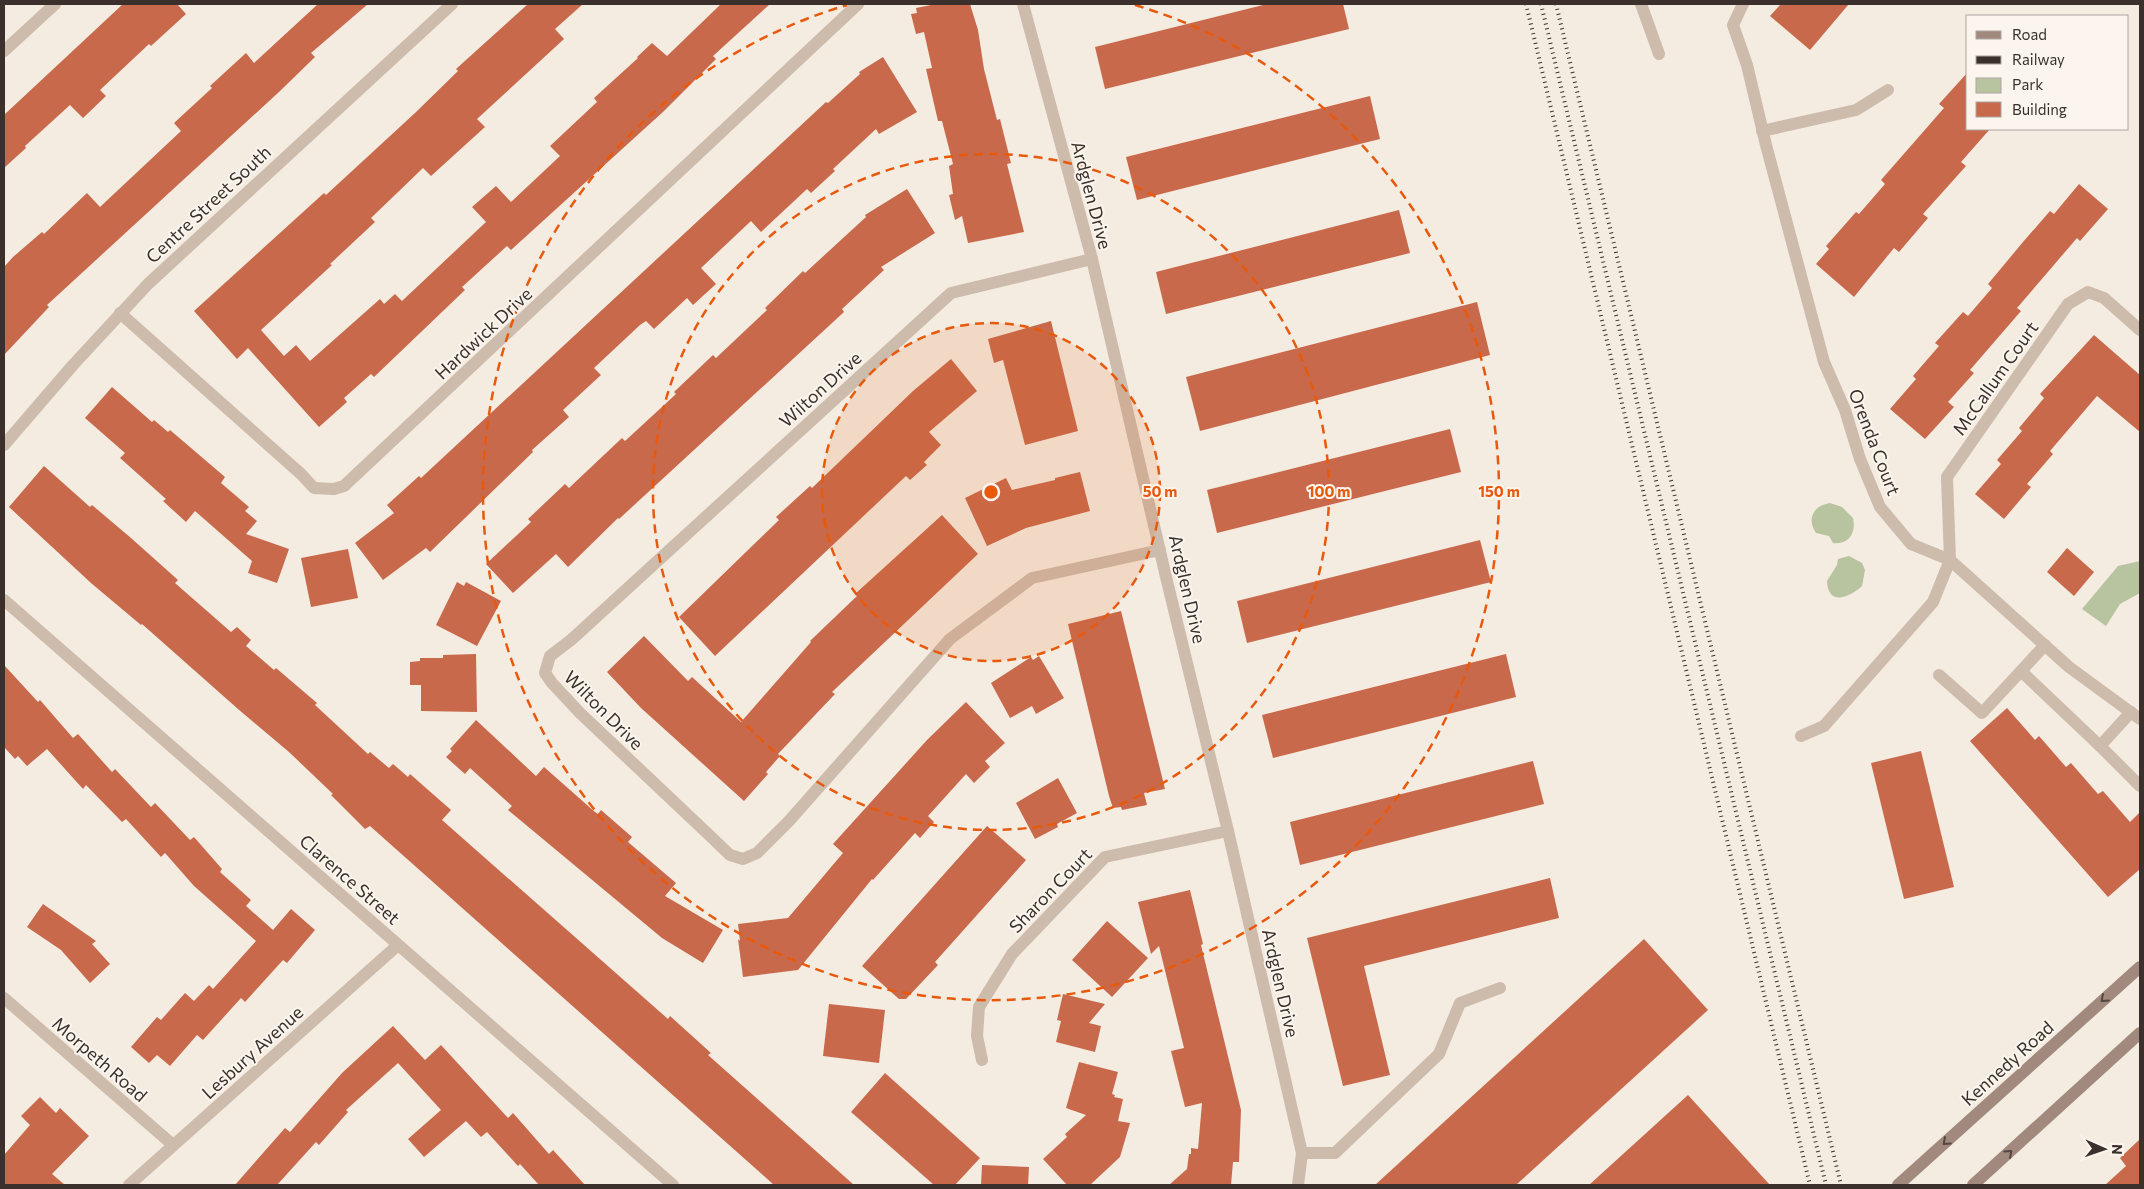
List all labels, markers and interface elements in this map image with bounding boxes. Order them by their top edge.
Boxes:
legend [1966,15,2129,130]
text: Road [2012,25,2047,43]
text: Railway [2012,50,2065,68]
text: Park [2012,75,2043,93]
text: Building [2012,100,2067,118]
street label: Ardglen Drive [1067,139,1117,251]
street label: Centre Street South [141,140,275,268]
street label: Hardwick Drive [430,282,536,384]
street label: McCallum Court [1948,317,2042,439]
street label: Wilton Drive [774,346,866,432]
street label: Orenda Court [1845,386,1905,498]
text: 50 m [1143,482,1177,500]
text: 100 m [1308,482,1350,500]
text: 150 m [1478,482,1520,500]
centre of rings [982,483,1000,501]
street label: Ardglen Drive [1165,533,1211,645]
street label: Wilton Drive [560,666,648,754]
street label: Clarence Street [295,829,405,929]
street label: Sharon Court [1004,843,1096,937]
street label: Ardglen Drive [1258,927,1304,1039]
one-way arrow [2100,994,2109,1003]
street label: Lesbury Avenue [197,1001,307,1103]
street label: Morpeth Road [48,1012,152,1106]
street label: Kennedy Road [1956,1016,2058,1110]
north arrow [2079,1124,2129,1174]
one-way arrow [1943,1136,1952,1145]
text: N [2109,1144,2126,1155]
one-way arrow [2003,1149,2012,1158]

